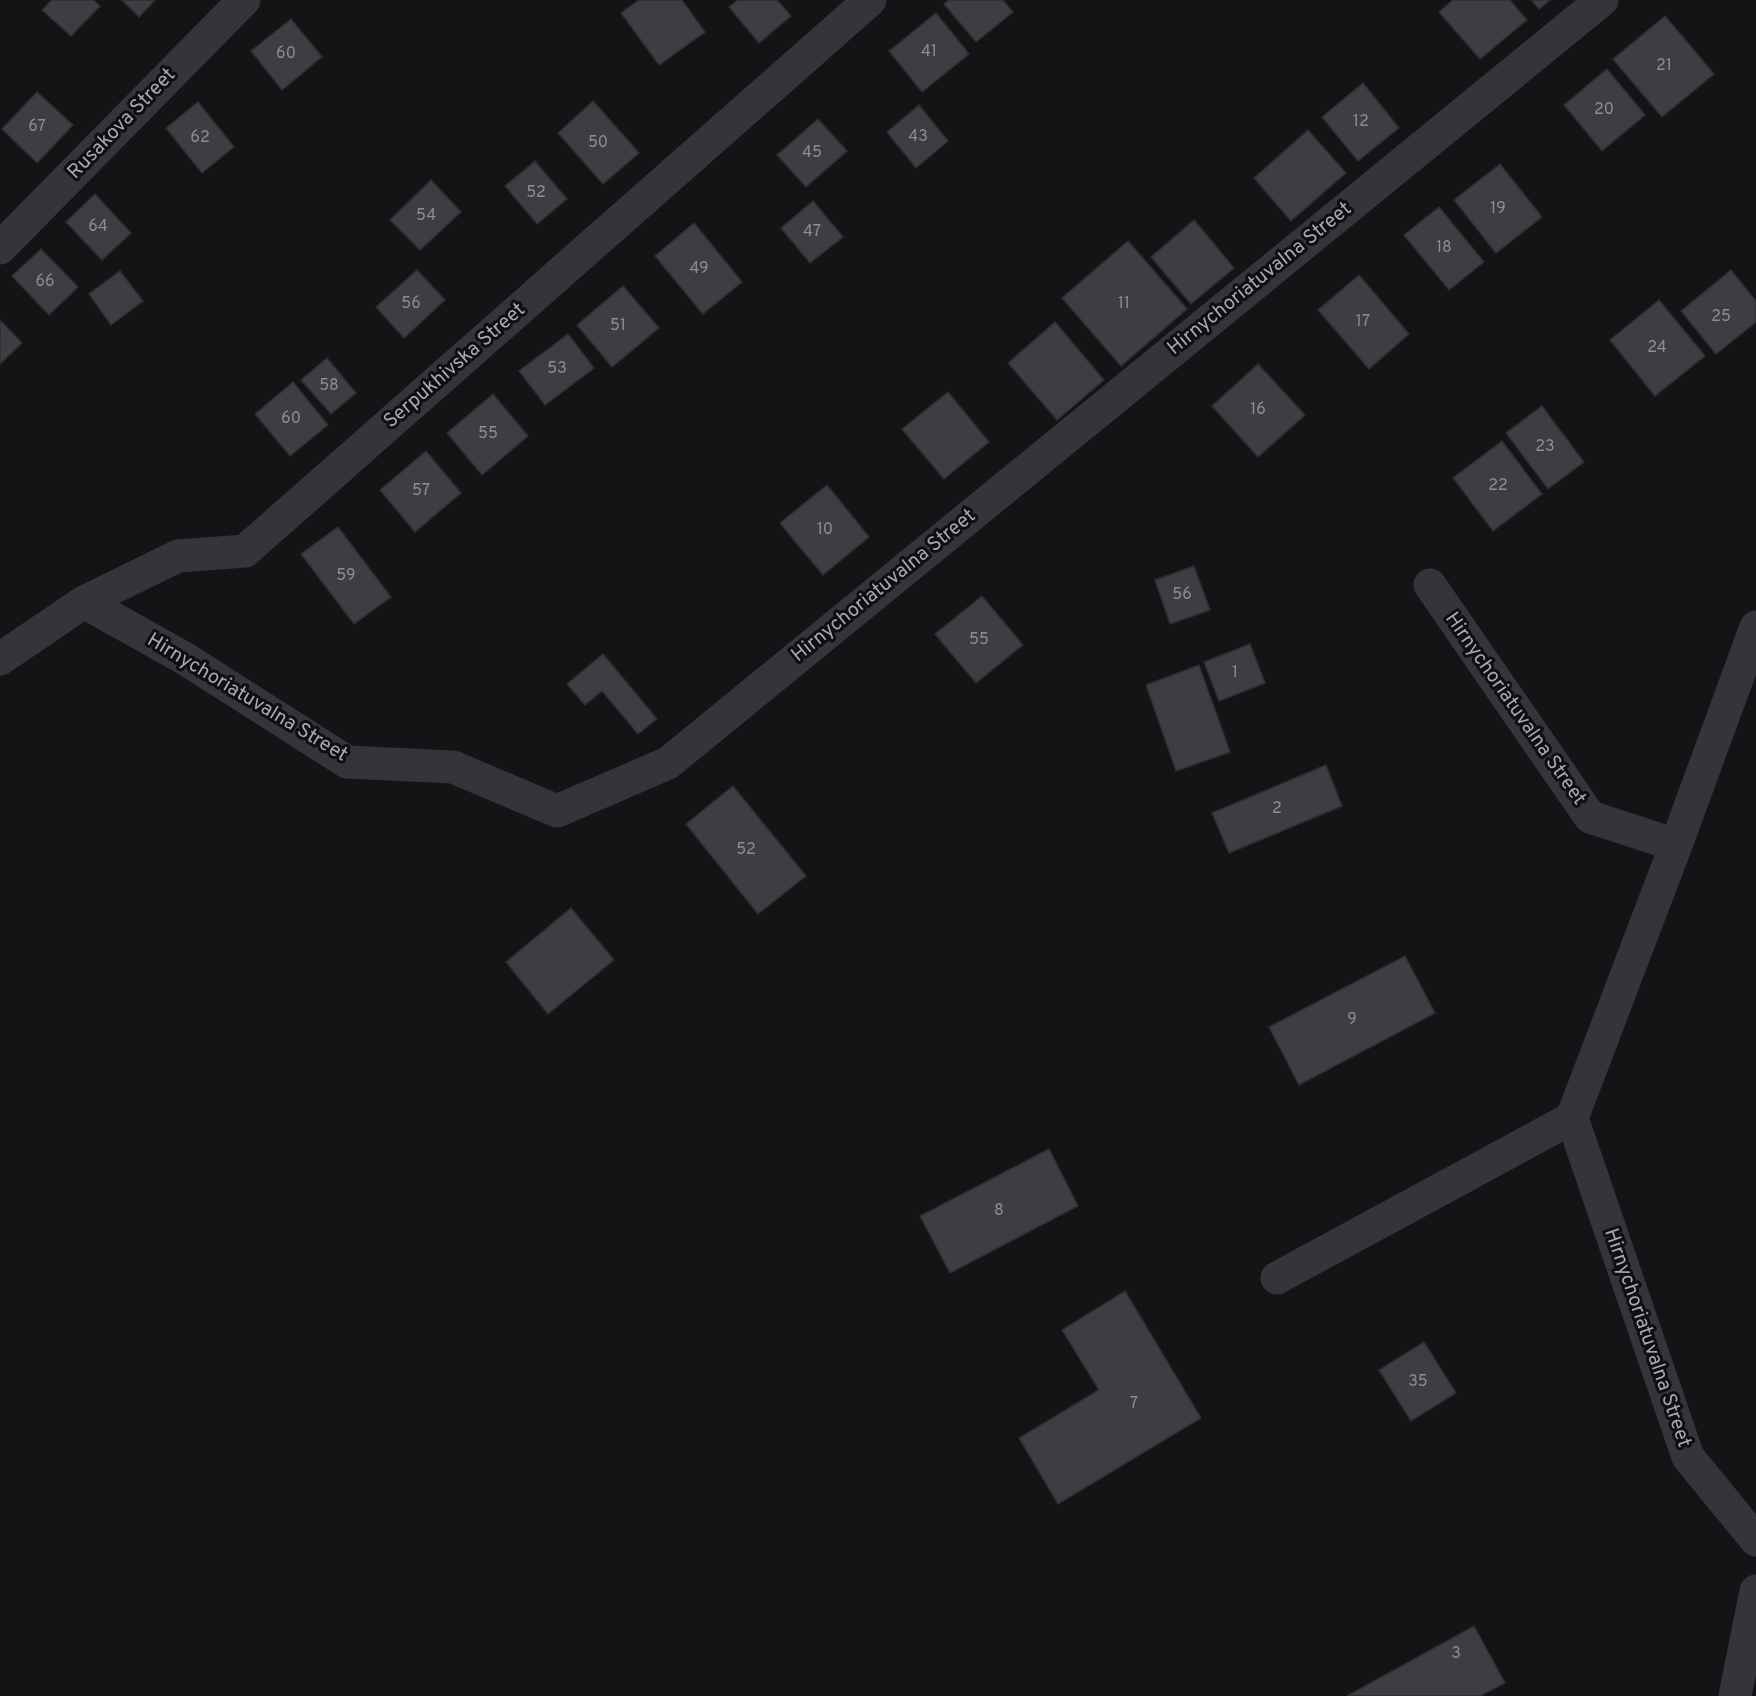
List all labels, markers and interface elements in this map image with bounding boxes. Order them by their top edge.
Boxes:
house number: 41 [921,42,937,62]
house number: 60 [276,44,296,64]
house number: 21 [1656,56,1672,76]
street label: Rusakova Street [62,63,182,185]
house number: 20 [1594,100,1614,120]
house number: 12 [1353,112,1369,132]
house number: 67 [28,117,46,137]
house number: 43 [908,127,928,147]
house number: 62 [190,128,210,148]
house number: 50 [588,133,608,153]
house number: 45 [802,143,822,163]
house number: 52 [526,183,546,203]
street label: Hirnychoriatuvalna Street [1163,197,1357,361]
house number: 19 [1490,199,1506,219]
house number: 54 [416,206,436,226]
house number: 64 [88,217,108,237]
house number: 47 [803,222,821,242]
house number: 18 [1436,238,1452,258]
house number: 49 [689,259,709,279]
house number: 66 [35,272,55,292]
house number: 56 [401,294,421,314]
house number: 11 [1118,294,1130,314]
street label: Serpukhivska Street [379,297,531,435]
house number: 25 [1711,307,1731,327]
house number: 17 [1356,312,1370,332]
house number: 51 [610,316,626,336]
house number: 24 [1647,338,1667,358]
house number: 53 [547,359,567,379]
house number: 58 [319,376,339,396]
house number: 16 [1250,400,1266,420]
house number: 60 [281,409,301,429]
house number: 55 [478,424,498,444]
house number: 23 [1535,437,1555,457]
house number: 22 [1488,476,1508,496]
house number: 57 [412,481,430,501]
street label: Hirnychoriatuvalna Street [787,504,981,668]
house number: 10 [817,520,833,540]
house number: 59 [336,566,356,586]
house number: 56 [1172,585,1192,605]
street label: Hirnychoriatuvalna Street [1438,607,1592,811]
street label: Hirnychoriatuvalna Street [142,628,352,768]
house number: 55 [969,630,989,650]
house number: 1 [1232,663,1238,683]
house number: 2 [1272,799,1282,819]
house number: 52 [736,840,756,860]
house number: 9 [1347,1010,1357,1030]
house number: 8 [994,1201,1004,1221]
street label: Hirnychoriatuvalna Street [1597,1225,1697,1451]
house number: 35 [1408,1372,1428,1392]
house number: 7 [1130,1394,1138,1414]
house number: 3 [1451,1644,1461,1664]

